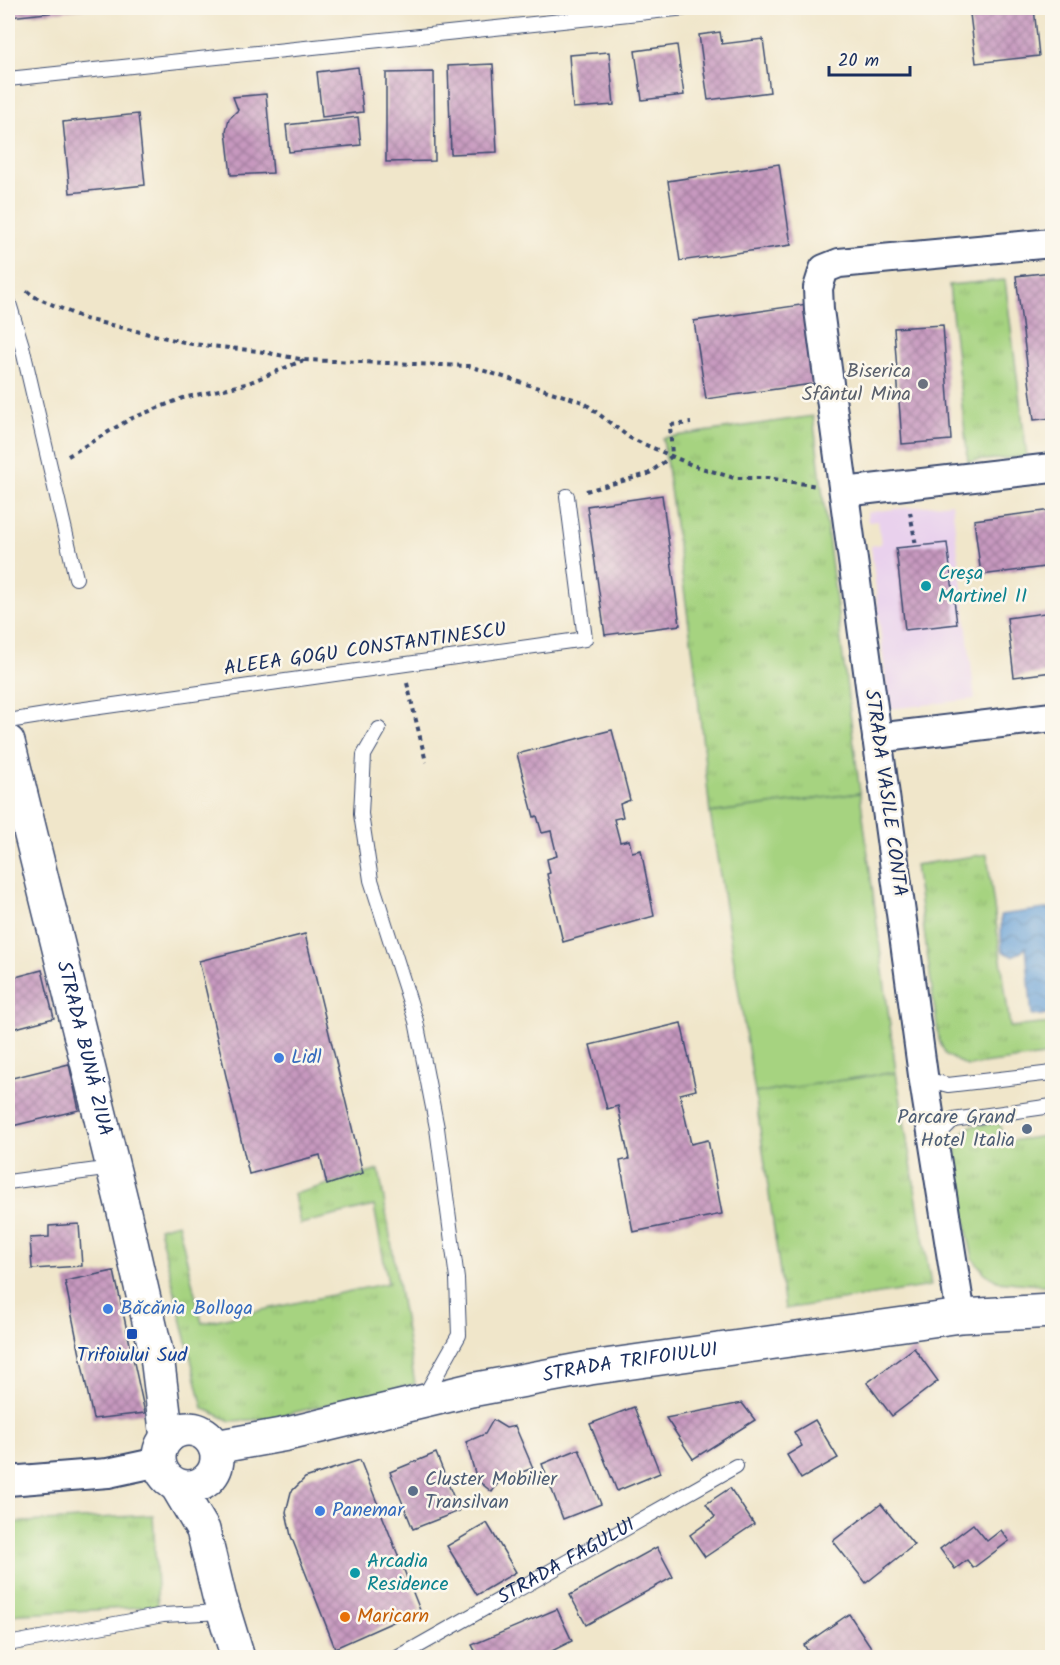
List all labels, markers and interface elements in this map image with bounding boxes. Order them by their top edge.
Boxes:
scale bar [829,39,910,77]
text: 20 m [838,47,879,76]
place label: Biserica Sfântul Mina [802,356,911,411]
marker: Biserica Sfântul Mina [916,377,930,391]
place label: Creșa Martinel II [938,558,1027,613]
marker: Creșa Martinel II [919,579,933,593]
street label: ALEEA GOGU CONSTANTINESCU [222,614,508,686]
street label: STRADA VASILE CONTA [855,687,915,899]
street label: STRADA BUNĂ ZIUA [47,958,121,1140]
place label: Lidl [291,1042,322,1074]
marker: Lidl [272,1051,286,1065]
place label: Parcare Grand Hotel Italia [897,1102,1016,1157]
marker: Parcare Grand Hotel Italia [1020,1122,1034,1136]
place label: Băcănia Bolloga [120,1293,253,1325]
marker: Băcănia Bolloga [101,1302,115,1316]
marker: Trifoiului Sud [125,1327,139,1341]
street label: STRADA TRIFOIULUI [540,1334,720,1392]
place label: Trifoiului Sud [77,1340,188,1372]
place label: Cluster Mobilier Transilvan [425,1464,558,1519]
marker: Cluster Mobilier Transilvan [406,1484,420,1498]
place label: Panemar [332,1495,405,1527]
marker: Panemar [313,1504,327,1518]
street label: STRADA FAGULUI [492,1510,642,1614]
place label: Arcadia Residence [367,1546,449,1601]
marker: Arcadia Residence [348,1566,362,1580]
place label: Maricarn [357,1601,429,1633]
marker: Maricarn [338,1610,352,1624]

